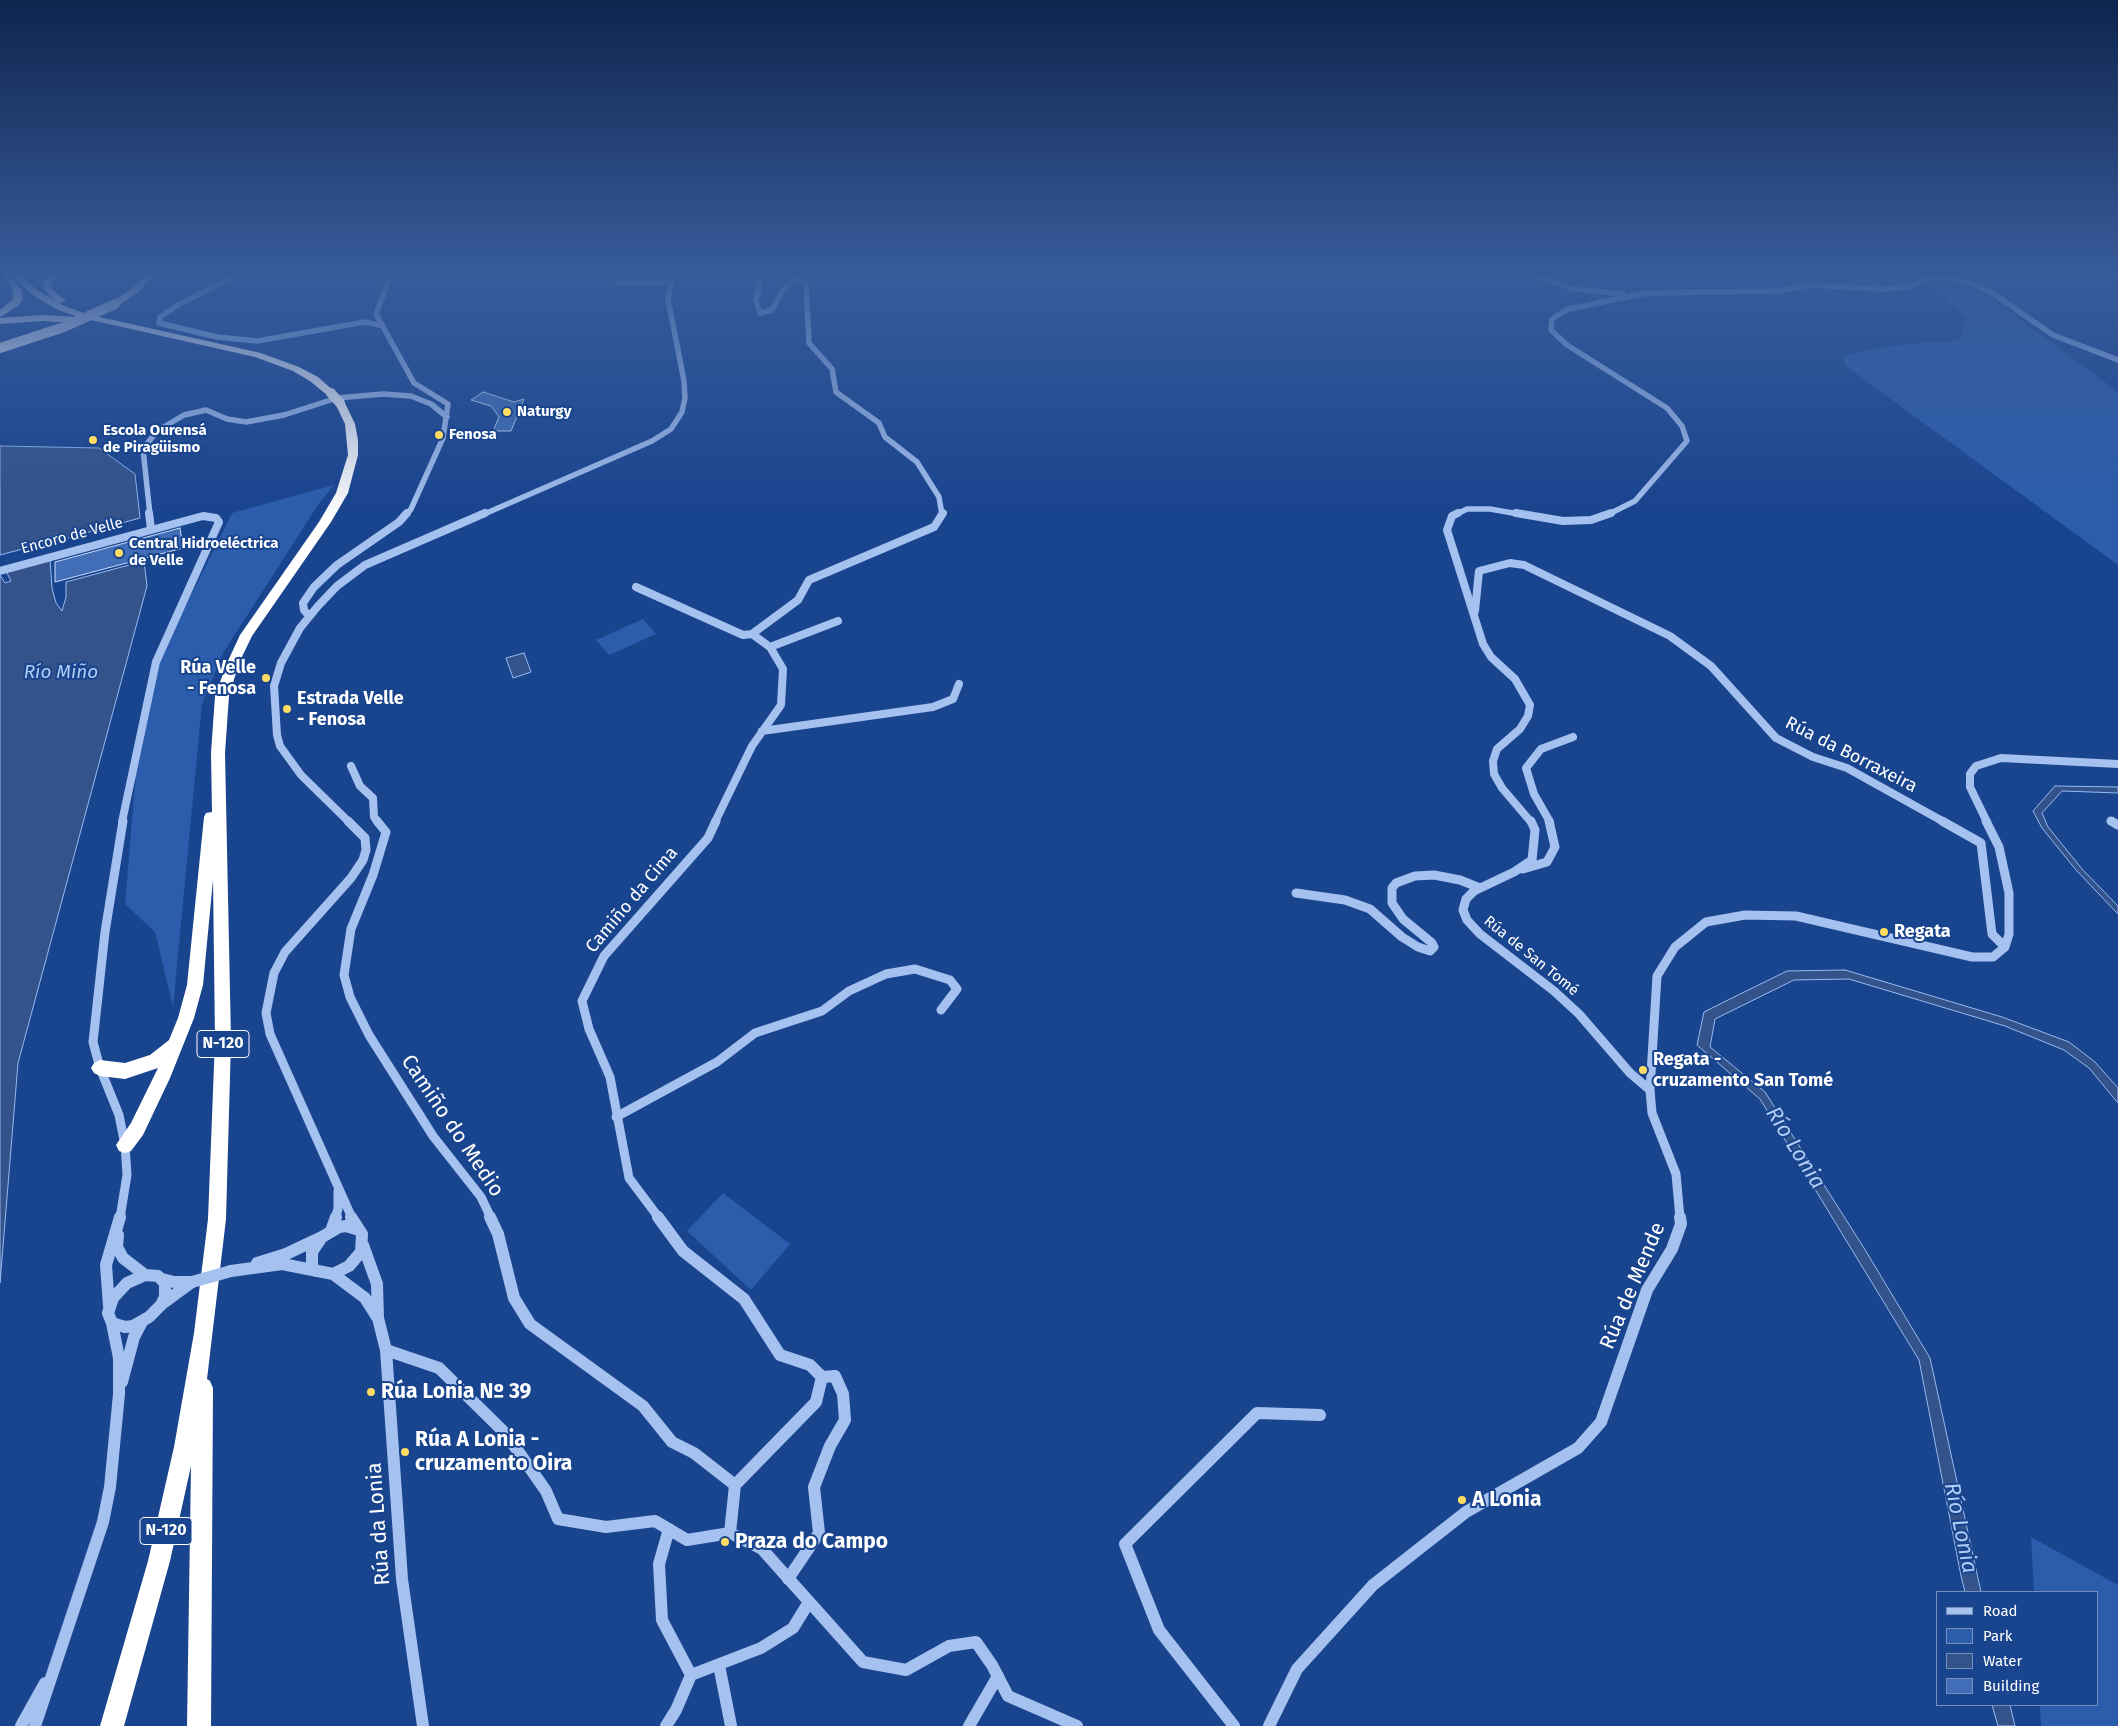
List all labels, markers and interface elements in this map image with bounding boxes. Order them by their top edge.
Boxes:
place label: Naturgy [517,403,571,421]
marker: Naturgy [501,406,513,418]
place label: Escola Ourensá de Piragüismo [103,422,207,457]
place label: Fenosa [449,426,497,444]
marker: Fenosa [433,429,445,441]
marker: Escola Ourensá de Piragüismo [87,434,99,446]
street label: Encoro de Velle [19,514,125,558]
place label: Central Hidroeléctrica de Velle [129,535,279,570]
marker: Central Hidroeléctrica de Velle [113,547,125,559]
place label: Rúa Velle - Fenosa [180,657,256,700]
water label: Río Miño [24,662,98,684]
marker: Rúa Velle - Fenosa [260,672,272,684]
place label: Estrada Velle - Fenosa [297,688,404,731]
marker: Estrada Velle - Fenosa [281,703,293,715]
street label: Rúa da Borraxeira [1781,712,1921,798]
street label: Camiño da Cima [581,843,683,957]
street label: Rúa de San Tomé [1480,912,1582,1000]
place label: Regata [1894,921,1951,943]
marker: Regata [1878,926,1890,938]
road number: N-120 [197,1030,249,1058]
place label: Regata - cruzamento San Tomé [1653,1049,1833,1092]
street label: Camiño do Medio [395,1050,509,1202]
marker: Regata - cruzamento San Tomé [1637,1064,1649,1076]
water label: Río Lonia [1759,1102,1831,1194]
street label: Rúa de Mende [1595,1219,1671,1353]
place label: Rúa Lonia Nº 39 [381,1379,531,1405]
marker: Rúa Lonia Nº 39 [365,1386,377,1398]
place label: Rúa A Lonia - cruzamento Oira [415,1427,572,1477]
marker: Rúa A Lonia - cruzamento Oira [399,1446,411,1458]
street label: Rúa da Lonia [362,1462,396,1586]
water label: Río Lonia [1938,1480,1982,1576]
place label: A Lonia [1472,1487,1541,1513]
marker: A Lonia [1456,1494,1468,1506]
road number: N-120 [140,1518,192,1544]
place label: Praza do Campo [735,1529,888,1555]
marker: Praza do Campo [719,1536,731,1548]
legend [1936,1591,2098,1706]
text: Road [1983,1602,2018,1620]
text: Park [1983,1627,2013,1645]
text: Water [1983,1652,2022,1670]
text: Building [1983,1677,2039,1695]

